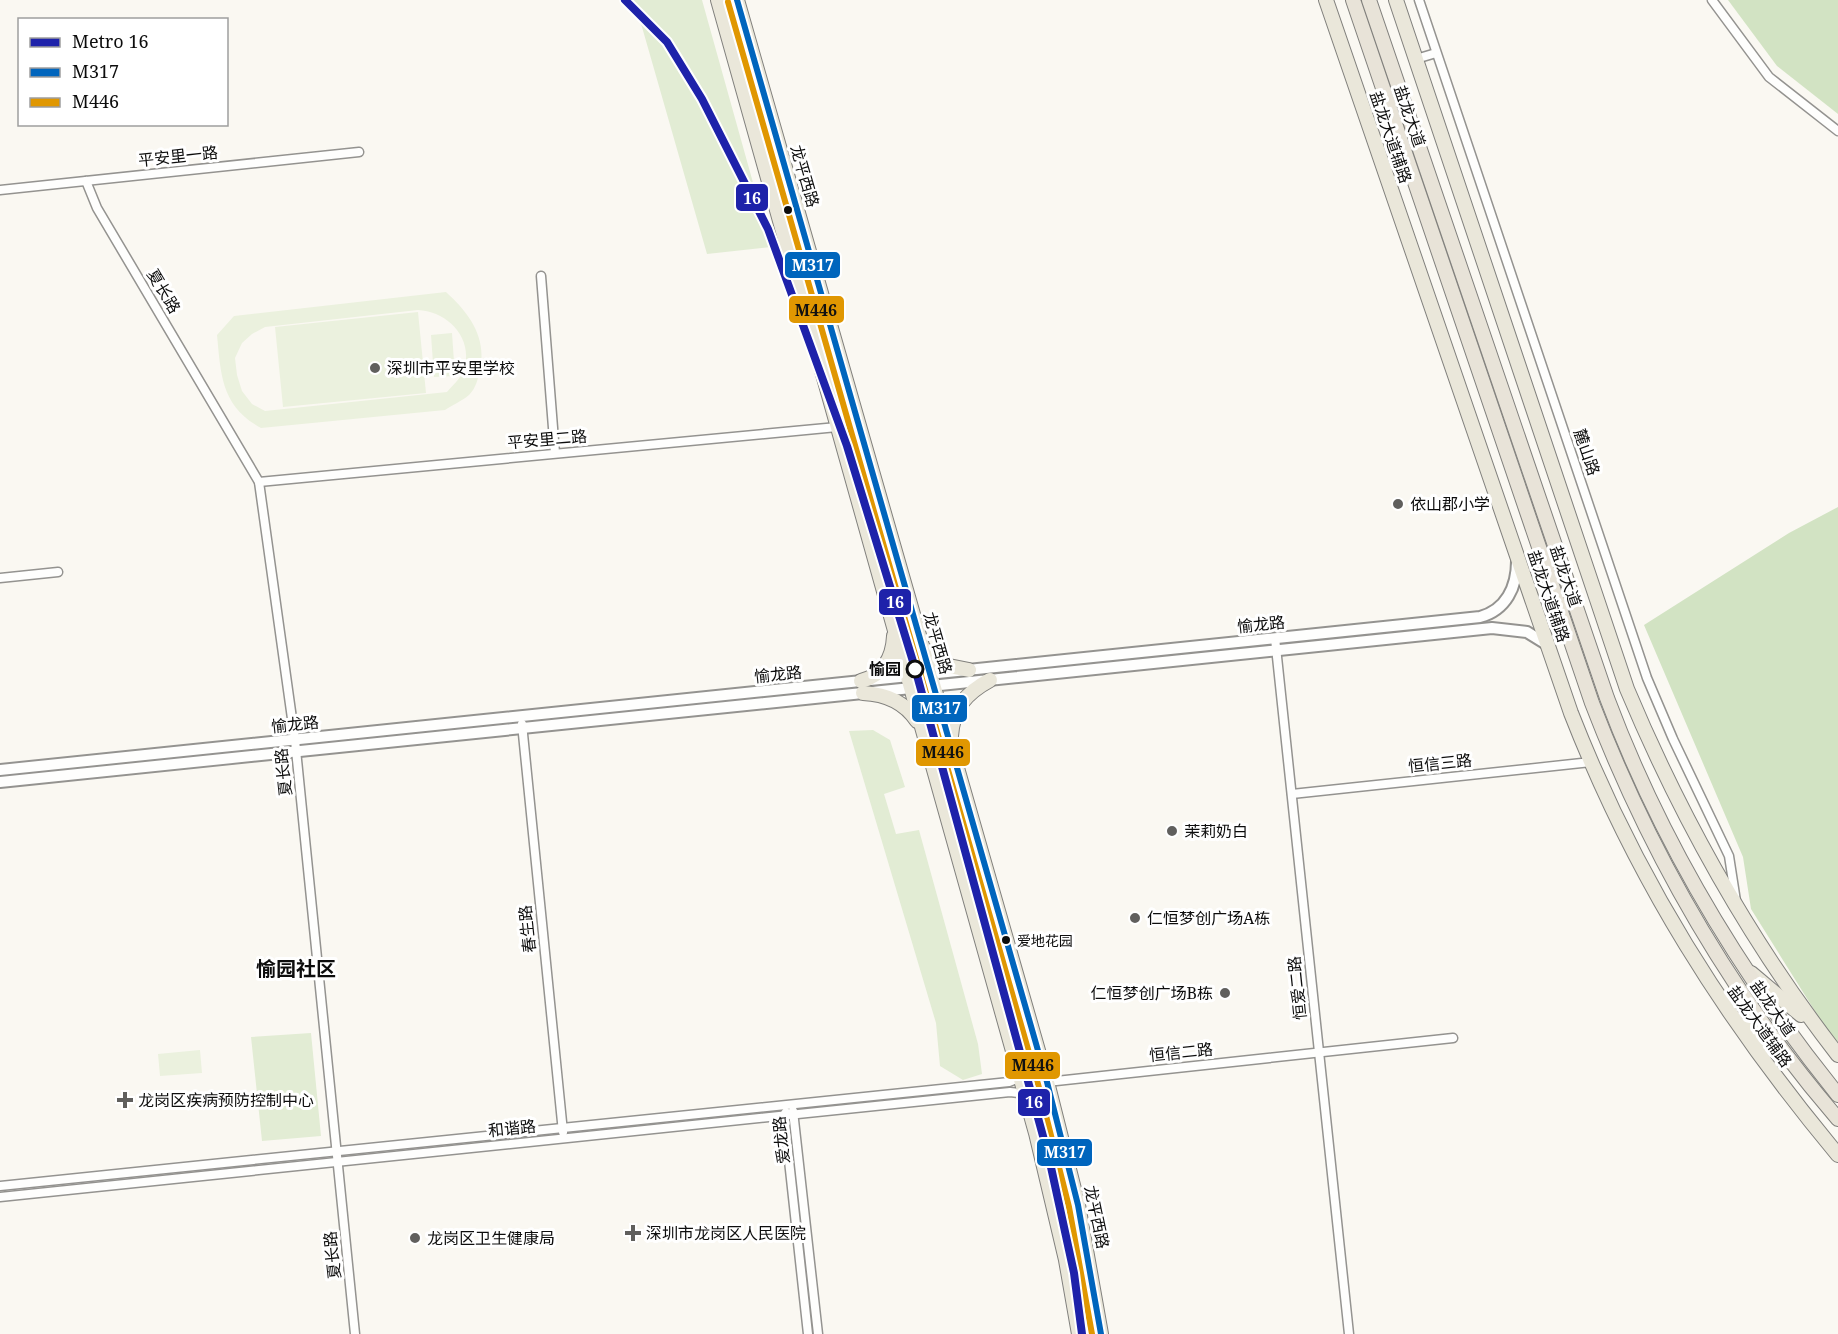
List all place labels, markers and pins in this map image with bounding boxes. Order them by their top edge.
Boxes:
unlabelled marker [782,204,794,216]
place label: 深圳市平安里学校 [387,357,515,379]
marker: 深圳市平安里学校 [368,361,382,375]
place label: 依山郡小学 [1410,493,1490,515]
marker: 依山郡小学 [1391,497,1405,511]
place label: 愉园 [869,658,901,680]
marker: 愉园 [906,660,924,678]
place label: 茉莉奶白 [1184,820,1248,842]
marker: 茉莉奶白 [1165,824,1179,838]
place label: 仁恒梦创广场A栋 [1147,907,1270,929]
marker: 仁恒梦创广场A栋 [1128,911,1142,925]
place label: 爱地花园 [1017,931,1073,950]
marker: 爱地花园 [1000,934,1012,946]
place label: 仁恒梦创广场B栋 [1091,982,1213,1004]
marker: 仁恒梦创广场B栋 [1218,986,1232,1000]
place label: 龙岗区疾病预防控制中心 [138,1089,314,1111]
marker: 龙岗区疾病预防控制中心 [116,1091,134,1109]
place label: 深圳市龙岗区人民医院 [646,1222,806,1244]
marker: 深圳市龙岗区人民医院 [624,1224,642,1242]
place label: 龙岗区卫生健康局 [427,1227,555,1249]
marker: 龙岗区卫生健康局 [408,1231,422,1245]

